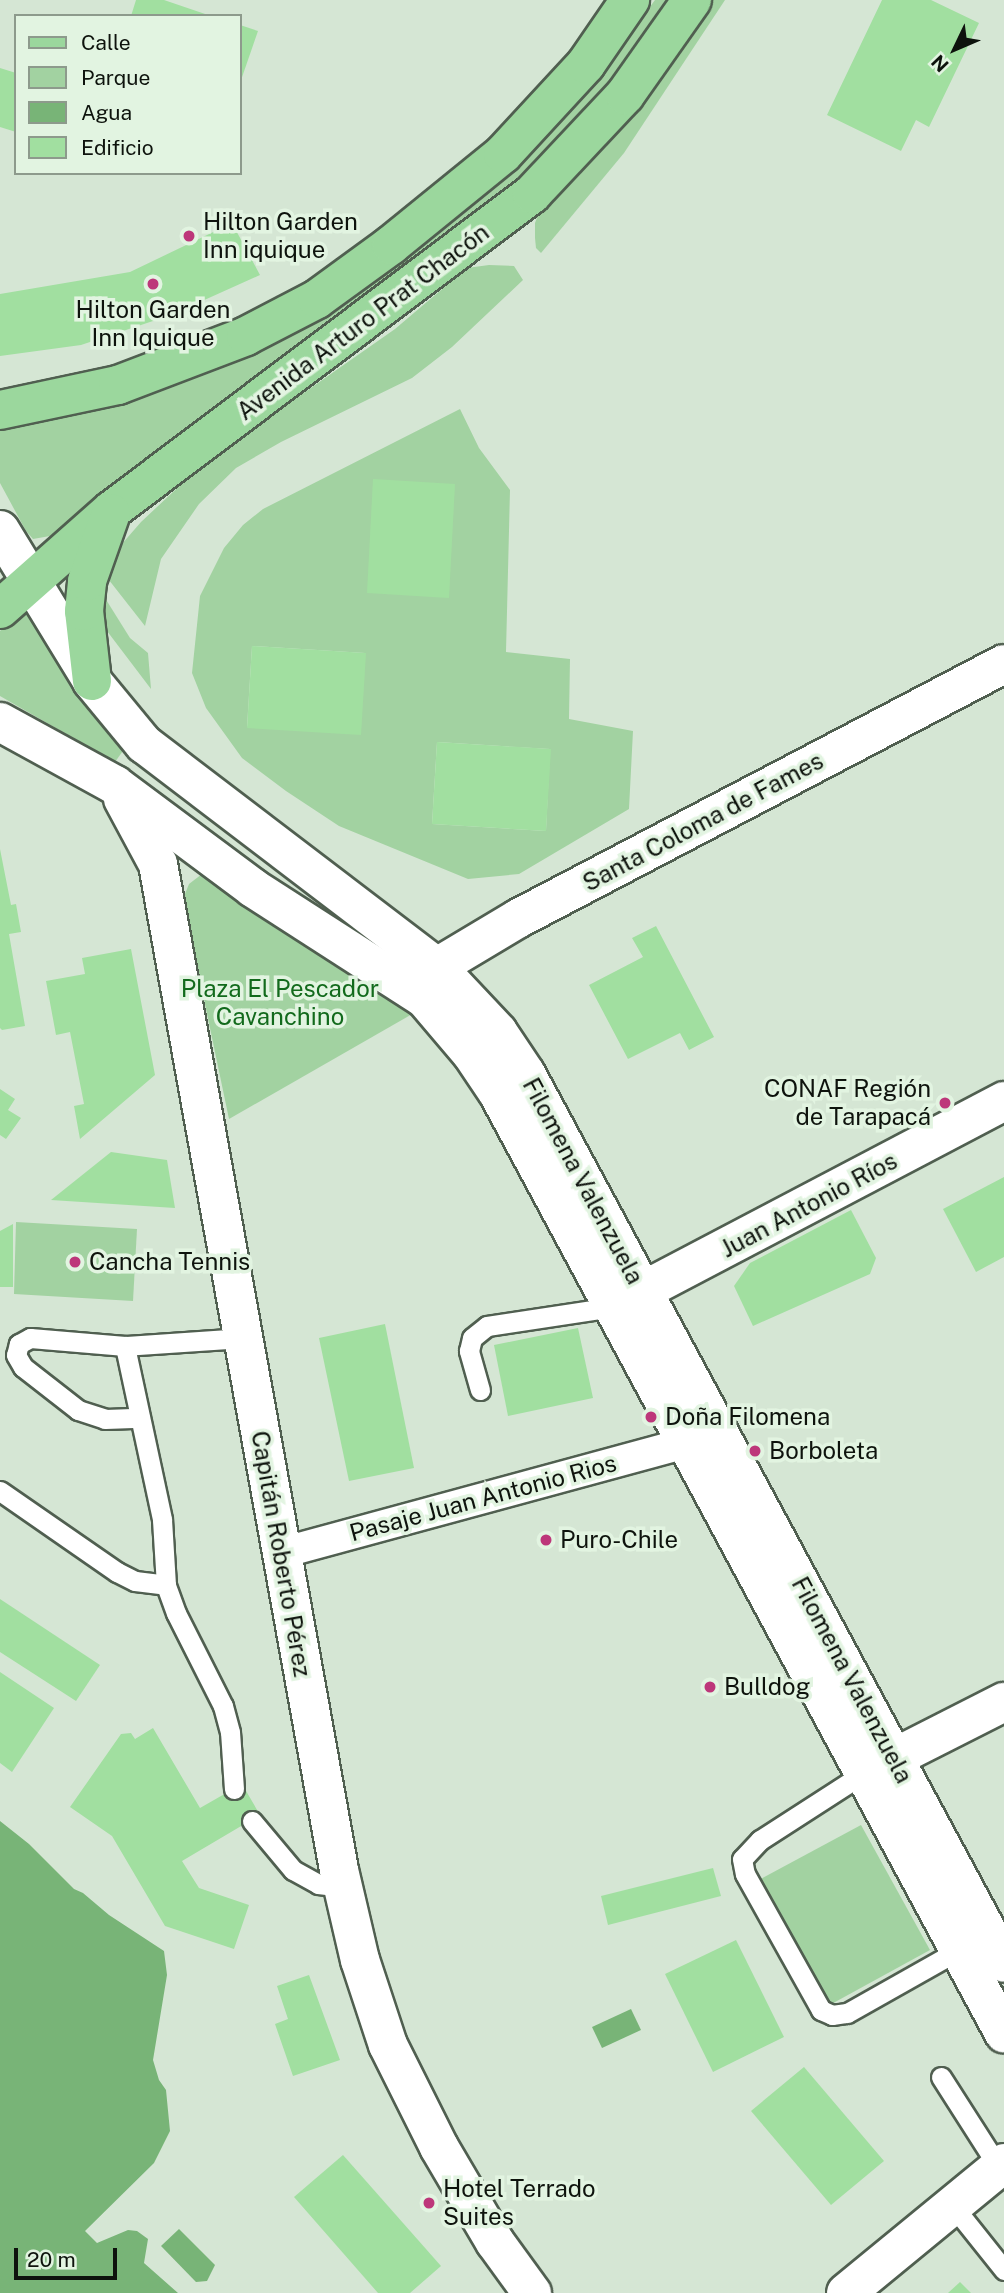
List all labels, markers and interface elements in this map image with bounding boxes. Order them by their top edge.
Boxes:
legend [14,14,242,175]
north arrow [920,14,990,84]
text: Calle [81,30,131,55]
text: N [927,51,953,77]
text: Parque [81,65,150,90]
text: Agua [81,100,132,125]
text: Edificio [81,135,154,160]
place label: Hilton Garden Inn iquique [203,208,358,264]
street label: Avenida Arturo Prat Chacón [231,218,495,426]
marker: Hilton Garden Inn iquique [181,228,197,244]
marker: Hilton Garden Inn Iquique [145,276,161,292]
place label: Hilton Garden Inn Iquique [76,296,230,352]
street label: Santa Coloma de Fames [578,746,828,898]
park label: Plaza El Pescador Cavanchino [181,975,379,1031]
street label: Filomena Valenzuela [516,1073,650,1289]
place label: CONAF Región de Tarapacá [764,1075,931,1131]
marker: CONAF Región de Tarapacá [937,1095,953,1111]
street label: Juan Antonio Ríos [716,1146,902,1264]
place label: Cancha Tennis [89,1248,250,1276]
marker: Cancha Tennis [67,1254,83,1270]
place label: Doña Filomena [665,1403,830,1431]
marker: Doña Filomena [643,1409,659,1425]
street label: Capitán Roberto Pérez [245,1429,317,1679]
place label: Borboleta [769,1437,878,1465]
marker: Borboleta [747,1443,763,1459]
street label: Pasaje Juan Antonio Rios [346,1448,620,1548]
place label: Puro-Chile [560,1526,678,1554]
marker: Puro-Chile [538,1532,554,1548]
street label: Filomena Valenzuela [785,1572,919,1788]
place label: Bulldog [724,1673,811,1701]
marker: Bulldog [702,1679,718,1695]
place label: Hotel Terrado Suites [443,2175,596,2231]
marker: Hotel Terrado Suites [421,2195,437,2211]
scale bar [18,2234,121,2278]
text: 20 m [27,2247,76,2272]

